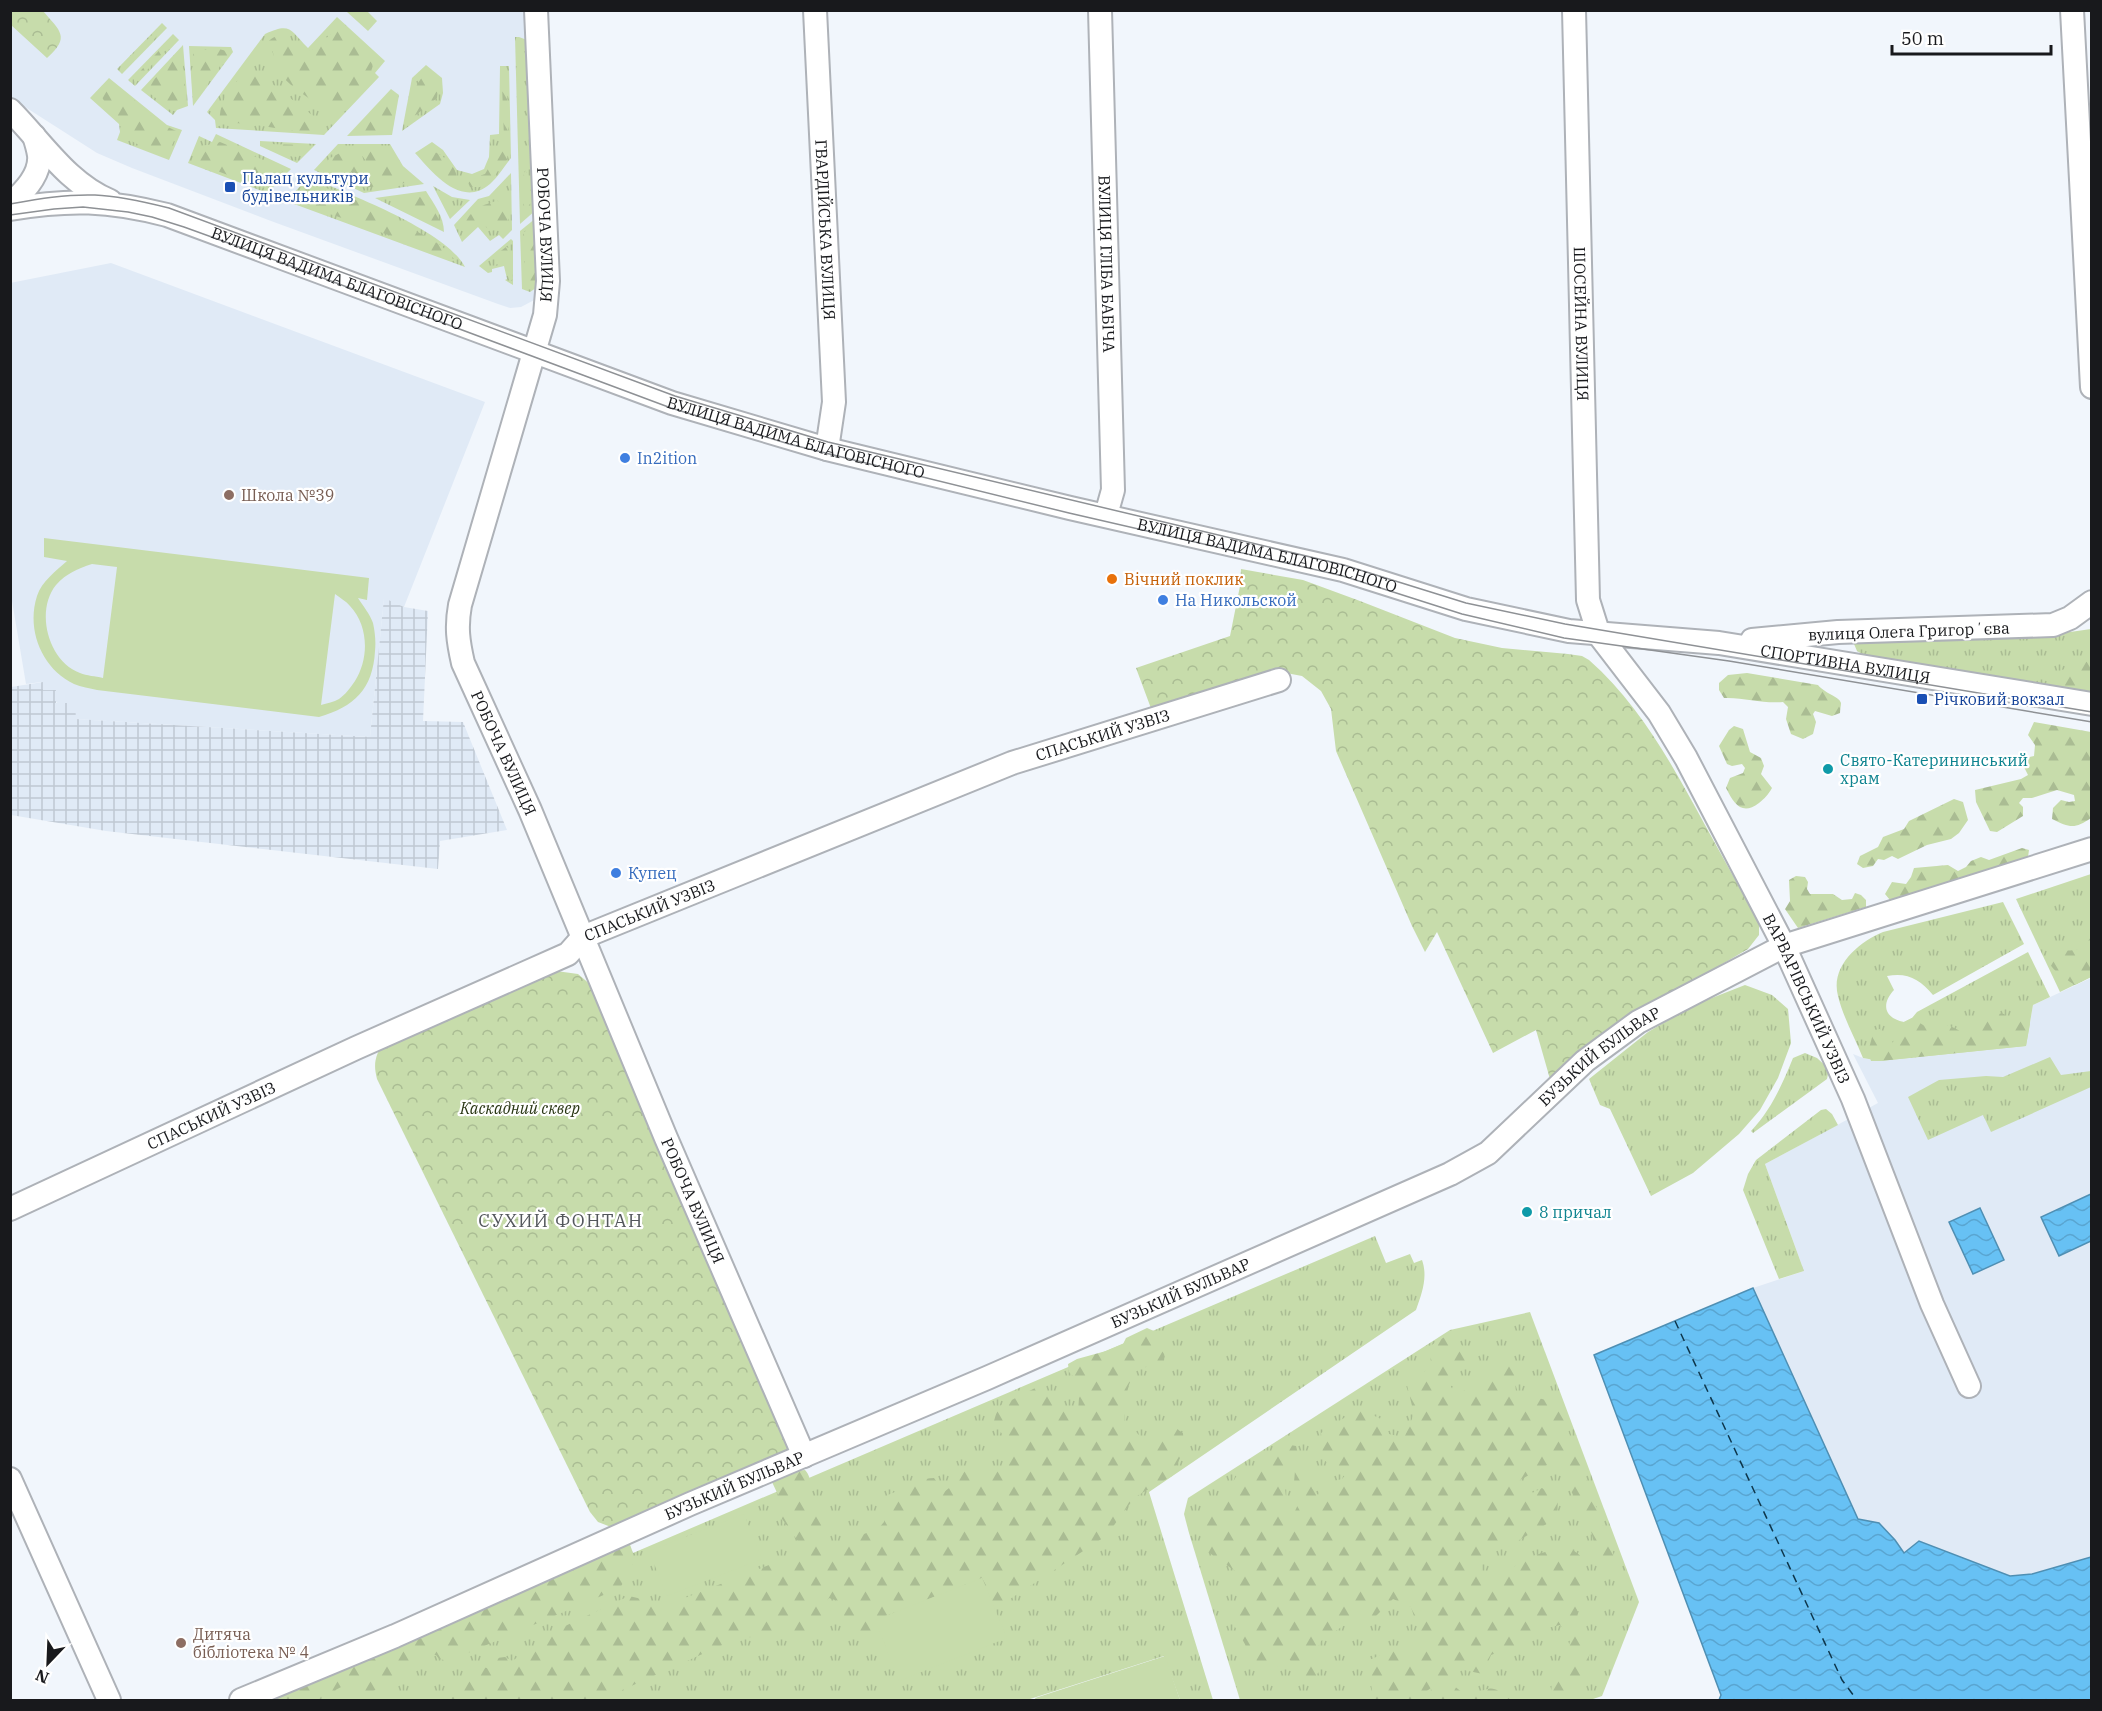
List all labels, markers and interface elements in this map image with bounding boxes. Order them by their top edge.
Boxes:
scale bar [1892,18,2051,56]
text: 50 m [1901,27,1944,50]
street label: ГВАРДІЙСЬКА ВУЛИЦЯ [811,139,840,321]
street label: РОБОЧА ВУЛИЦЯ [533,167,558,303]
place label: Палац культури будівельників [242,168,369,206]
street label: ВУЛИЦЯ ГЛІБА БАБІЧА [1094,175,1119,353]
marker: Палац культури будівельників [223,180,237,194]
street label: ВУЛИЦЯ ВАДИМА БЛАГОВІСНОГО [208,222,466,334]
street label: ШОСЕЙНА ВУЛИЦЯ [1570,246,1593,401]
street label: ВУЛИЦЯ ВАДИМА БЛАГОВІСНОГО [664,392,927,482]
place label: In2ition [637,448,697,468]
marker: In2ition [618,451,632,465]
place label: Школа №39 [241,485,334,505]
marker: Школа №39 [222,488,236,502]
street label: ВУЛИЦЯ ВАДИМА БЛАГОВІСНОГО [1135,514,1400,597]
place label: Вічний поклик [1124,569,1244,589]
marker: Вічний поклик [1105,572,1119,586]
place label: На Никольской [1175,590,1297,610]
marker: На Никольской [1156,593,1170,607]
street label: вулиця Олега Григорʼєва [1808,617,2010,645]
street label: СПОРТИВНА ВУЛИЦЯ [1759,640,1932,687]
street label: РОБОЧА ВУЛИЦЯ [467,687,541,819]
place label: Річковий вокзал [1934,689,2065,709]
marker: Річковий вокзал [1915,692,1929,706]
street label: СПАСЬКИЙ УЗВІЗ [1033,705,1172,765]
place label: Свято-Катерининський храм [1840,750,2028,788]
marker: Свято-Катерининський храм [1821,762,1835,776]
place label: Купец [628,863,677,883]
marker: Купец [609,866,623,880]
street label: СПАСЬКИЙ УЗВІЗ [581,875,718,946]
street label: ВАРВАРІВСЬКИЙ УЗВІЗ [1759,910,1855,1087]
street label: БУЗЬКИЙ БУЛЬВАР [1534,1002,1664,1110]
street label: СПАСЬКИЙ УЗВІЗ [144,1077,279,1154]
park label: Каскадний сквер [459,1098,580,1118]
street label: РОБОЧА ВУЛИЦЯ [657,1135,729,1267]
place label: 8 причал [1539,1202,1612,1222]
marker: 8 причал [1520,1205,1534,1219]
district label: СУХИЙ ФОНТАН [478,1209,644,1232]
street label: БУЗЬКИЙ БУЛЬВАР [1108,1253,1253,1332]
street label: БУЗЬКИЙ БУЛЬВАР [661,1447,807,1524]
place label: Дитяча бібліотека № 4 [193,1624,309,1662]
north arrow [18,1633,78,1693]
marker: Дитяча бібліотека № 4 [174,1636,188,1650]
text: N [32,1665,52,1688]

